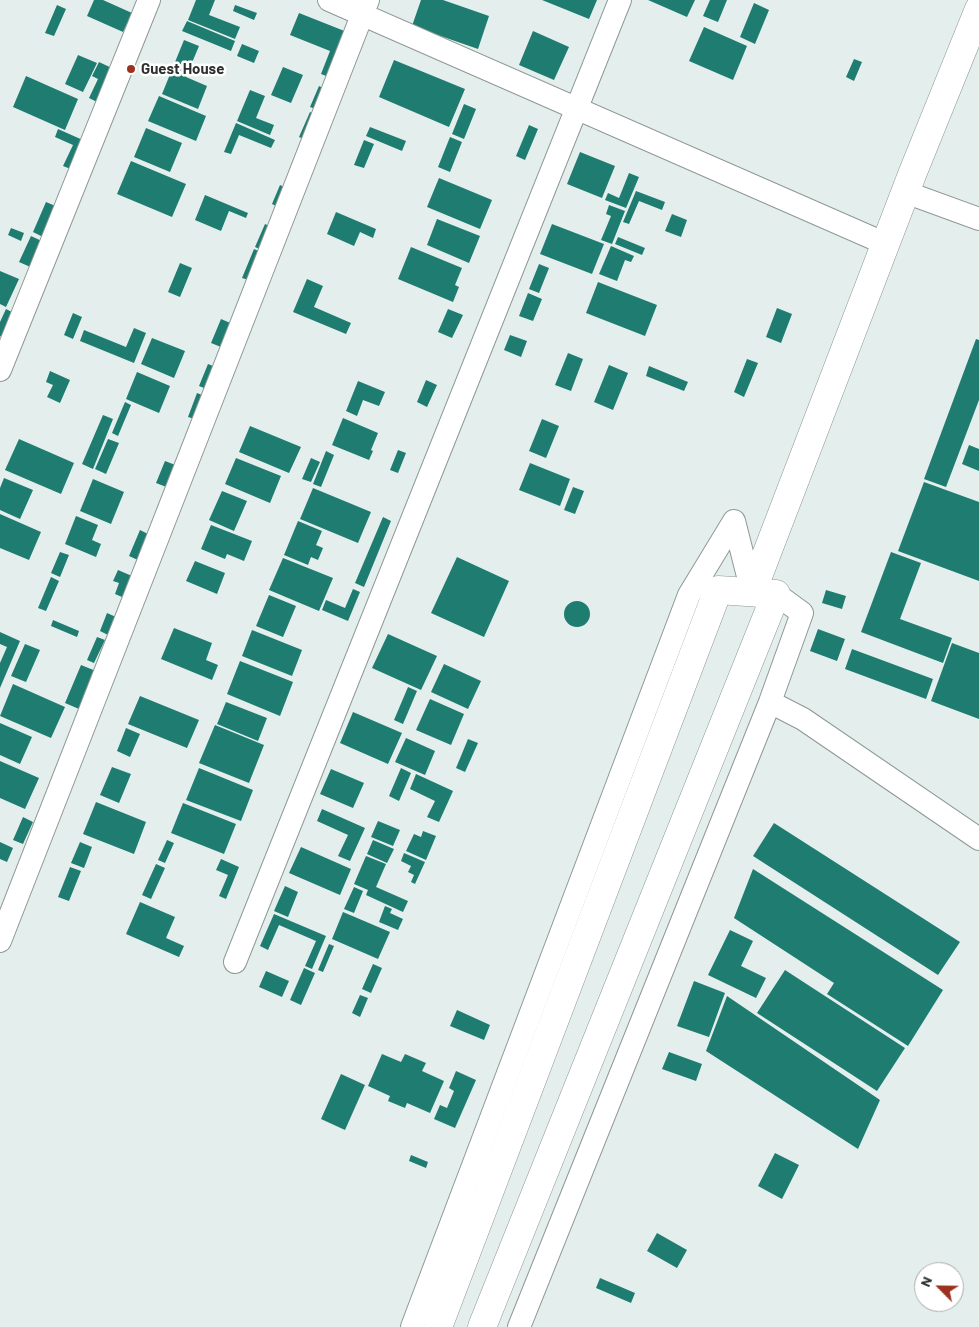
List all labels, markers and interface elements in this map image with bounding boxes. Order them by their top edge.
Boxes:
place label: Guest House [141,60,224,78]
marker: Guest House [125,63,137,75]
north arrow [914,1262,964,1312]
text: N [916,1274,935,1289]

